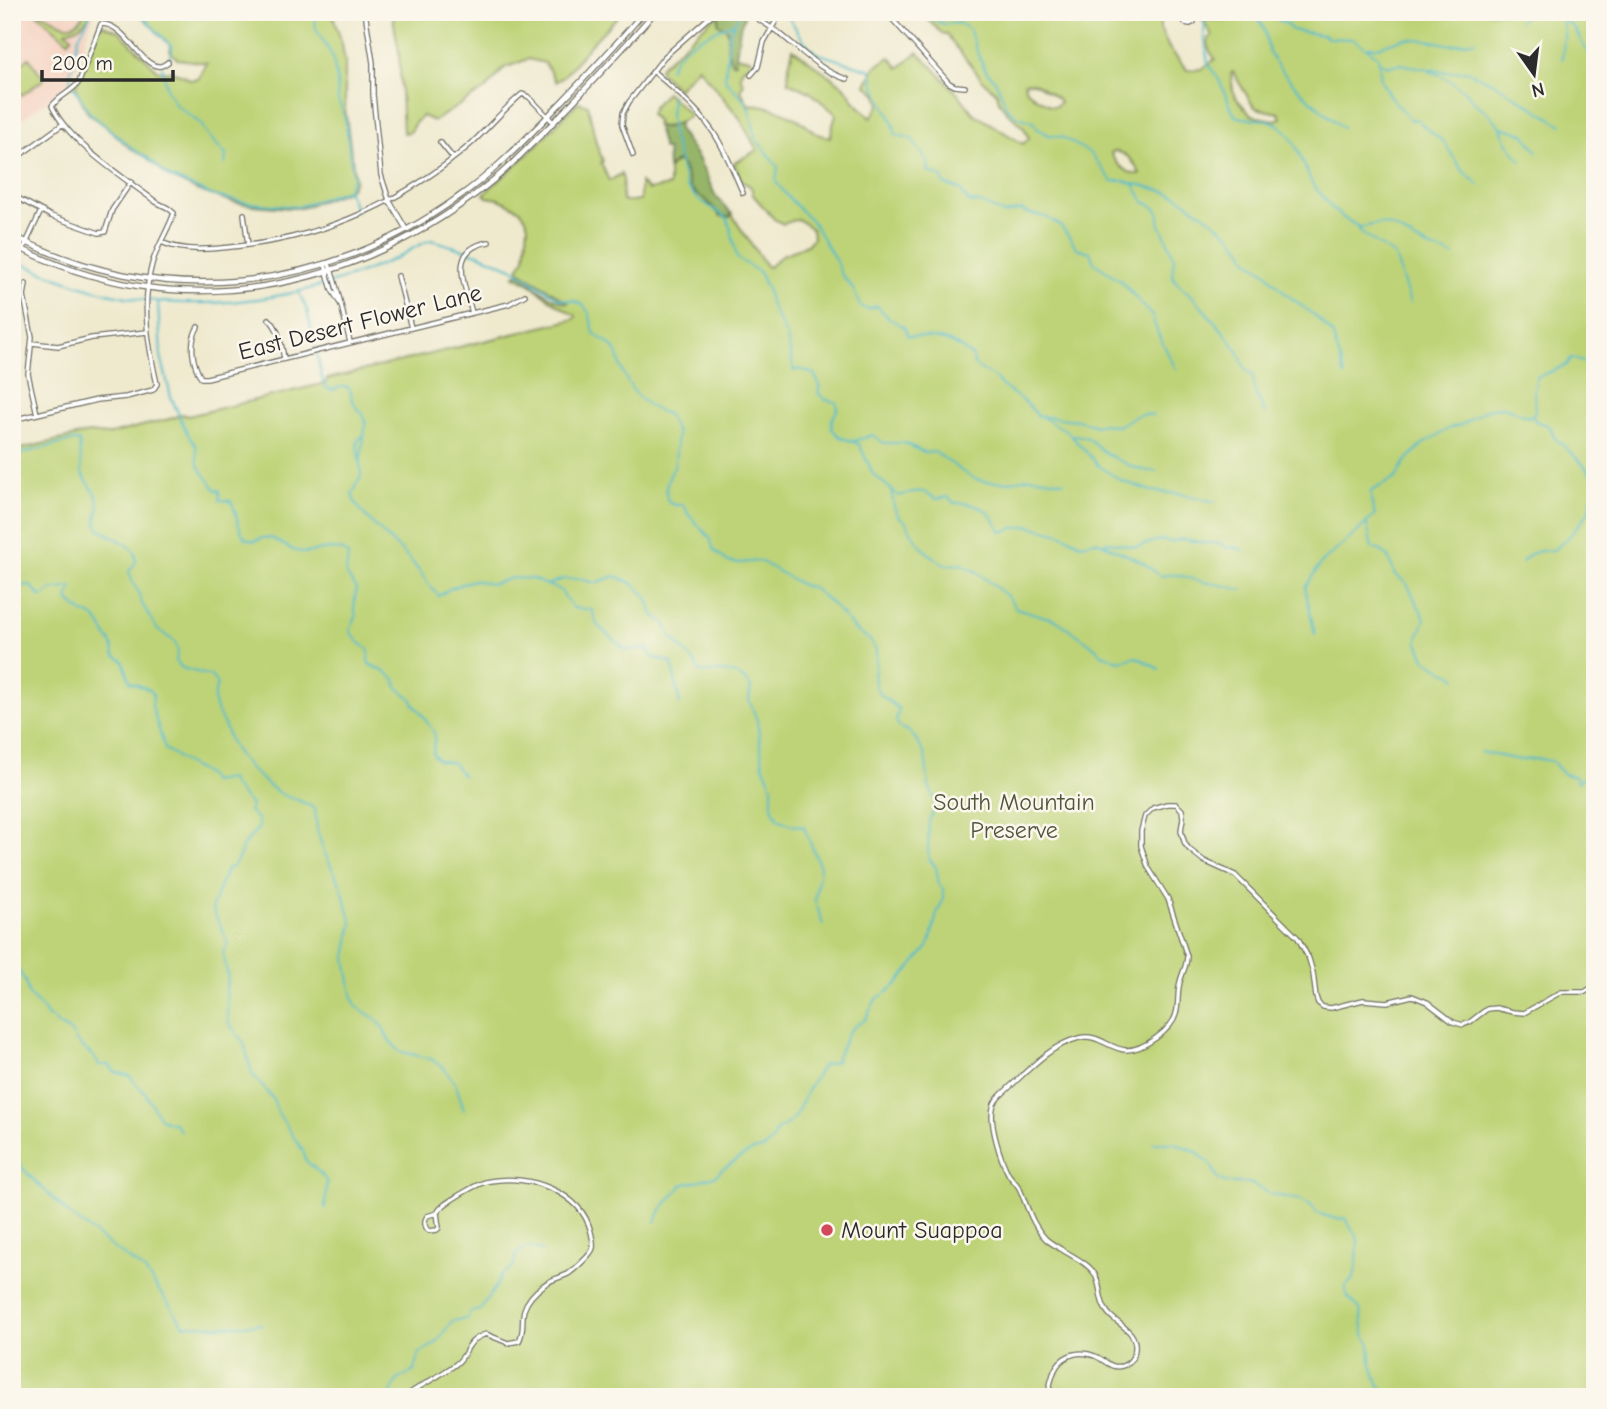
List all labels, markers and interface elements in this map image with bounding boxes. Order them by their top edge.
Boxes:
scale bar [42,38,173,82]
north arrow [1498,38,1568,108]
text: 200 m [52,51,113,75]
text: N [1529,77,1547,102]
street label: East Desert Flower Lane [236,278,484,366]
park label: South Mountain Preserve [933,788,1095,844]
place label: Mount Suappoa [841,1216,1003,1244]
marker: Mount Suappoa [819,1222,835,1238]

